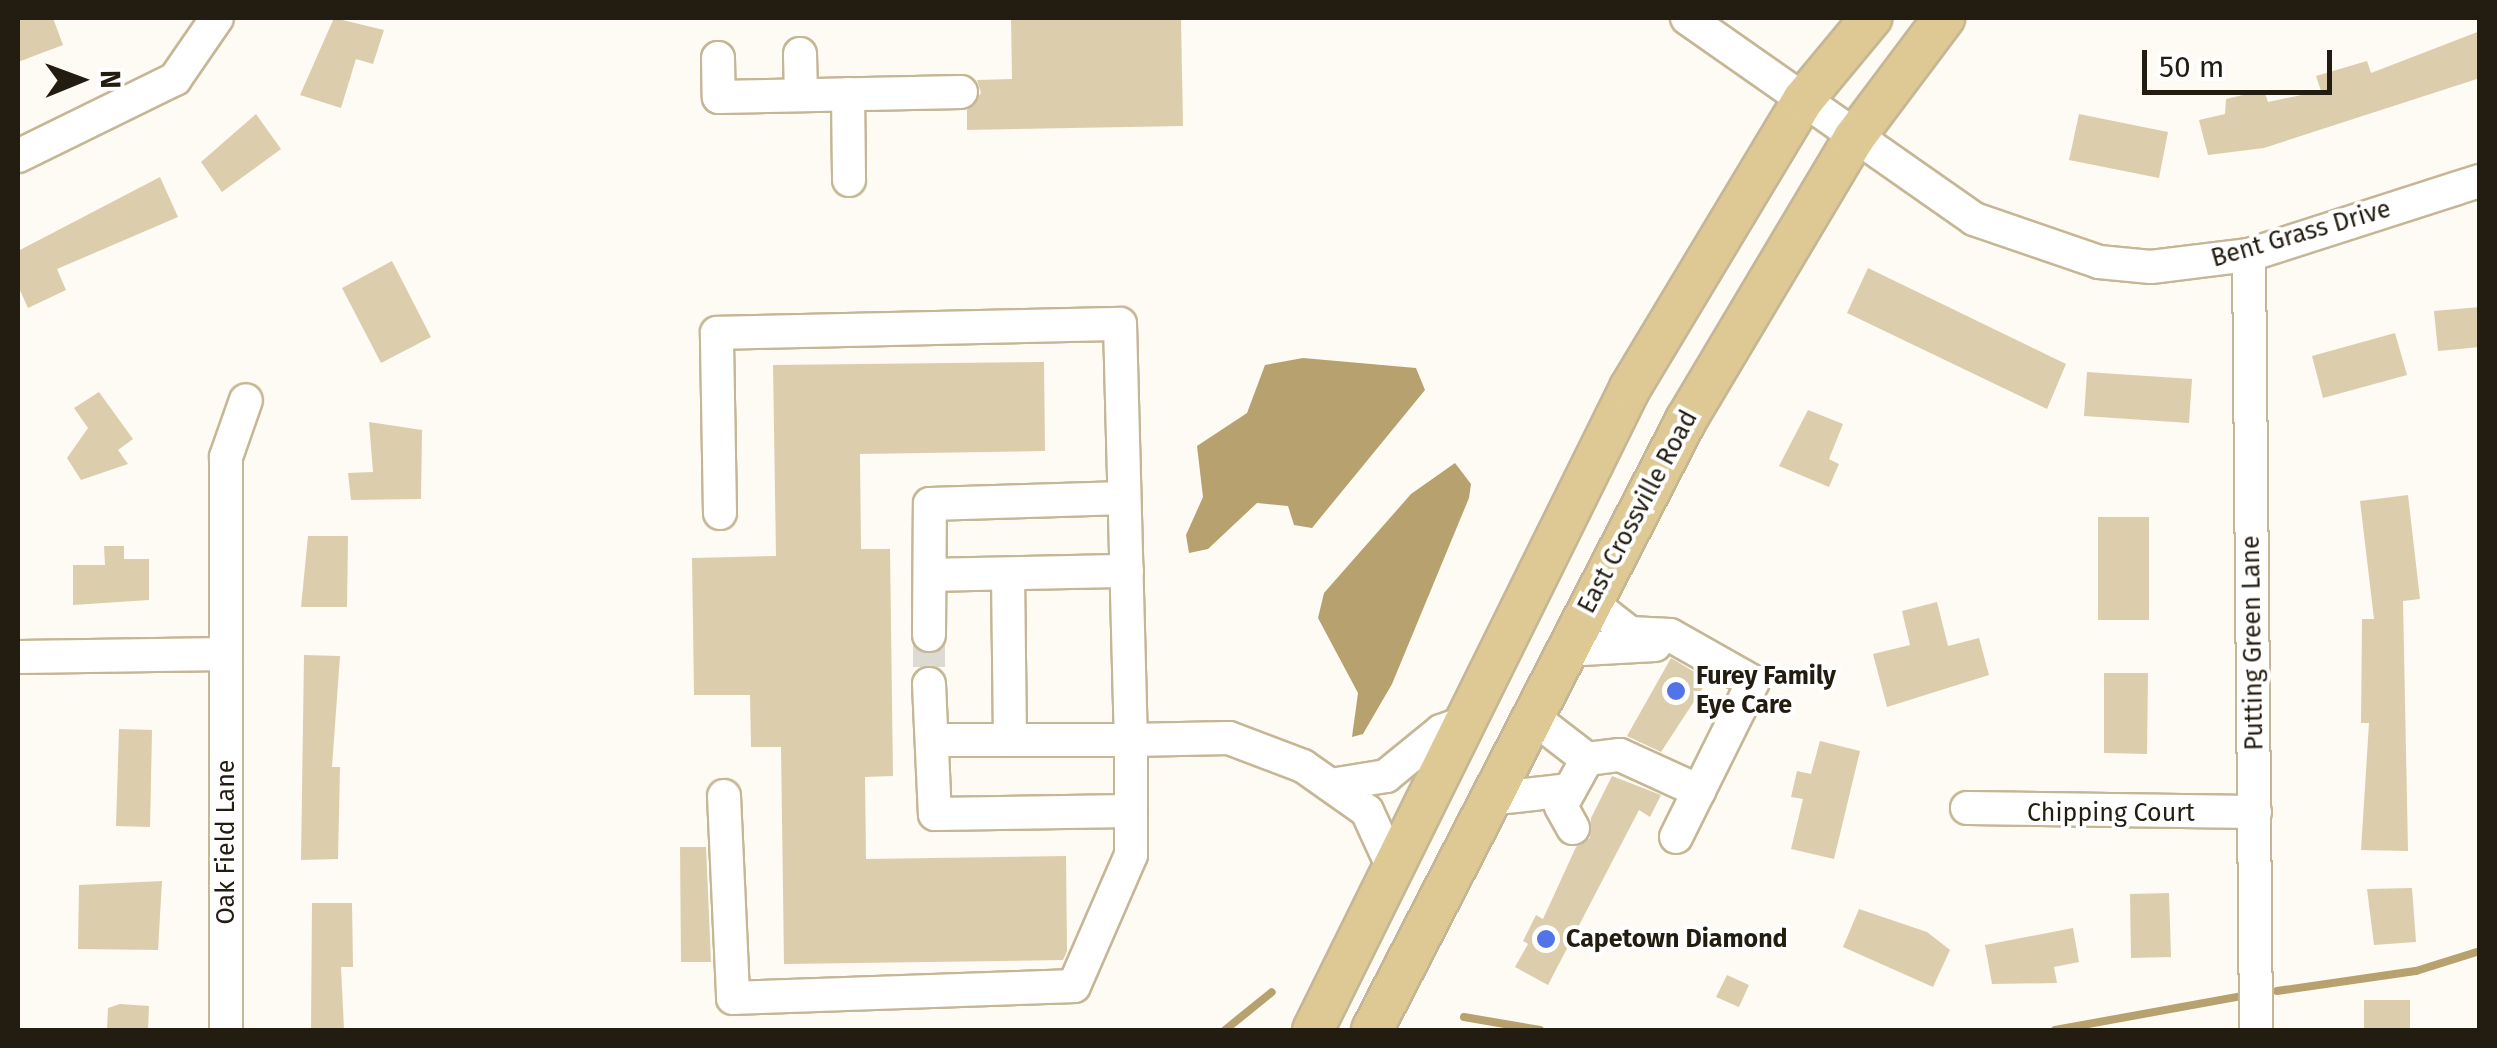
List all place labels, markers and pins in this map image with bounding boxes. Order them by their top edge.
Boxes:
place label: Furey Family Eye Care [1696,662,1836,721]
marker: Furey Family Eye Care [1665,680,1687,702]
place label: Capetown Diamond [1566,924,1788,954]
marker: Capetown Diamond [1535,928,1557,950]

